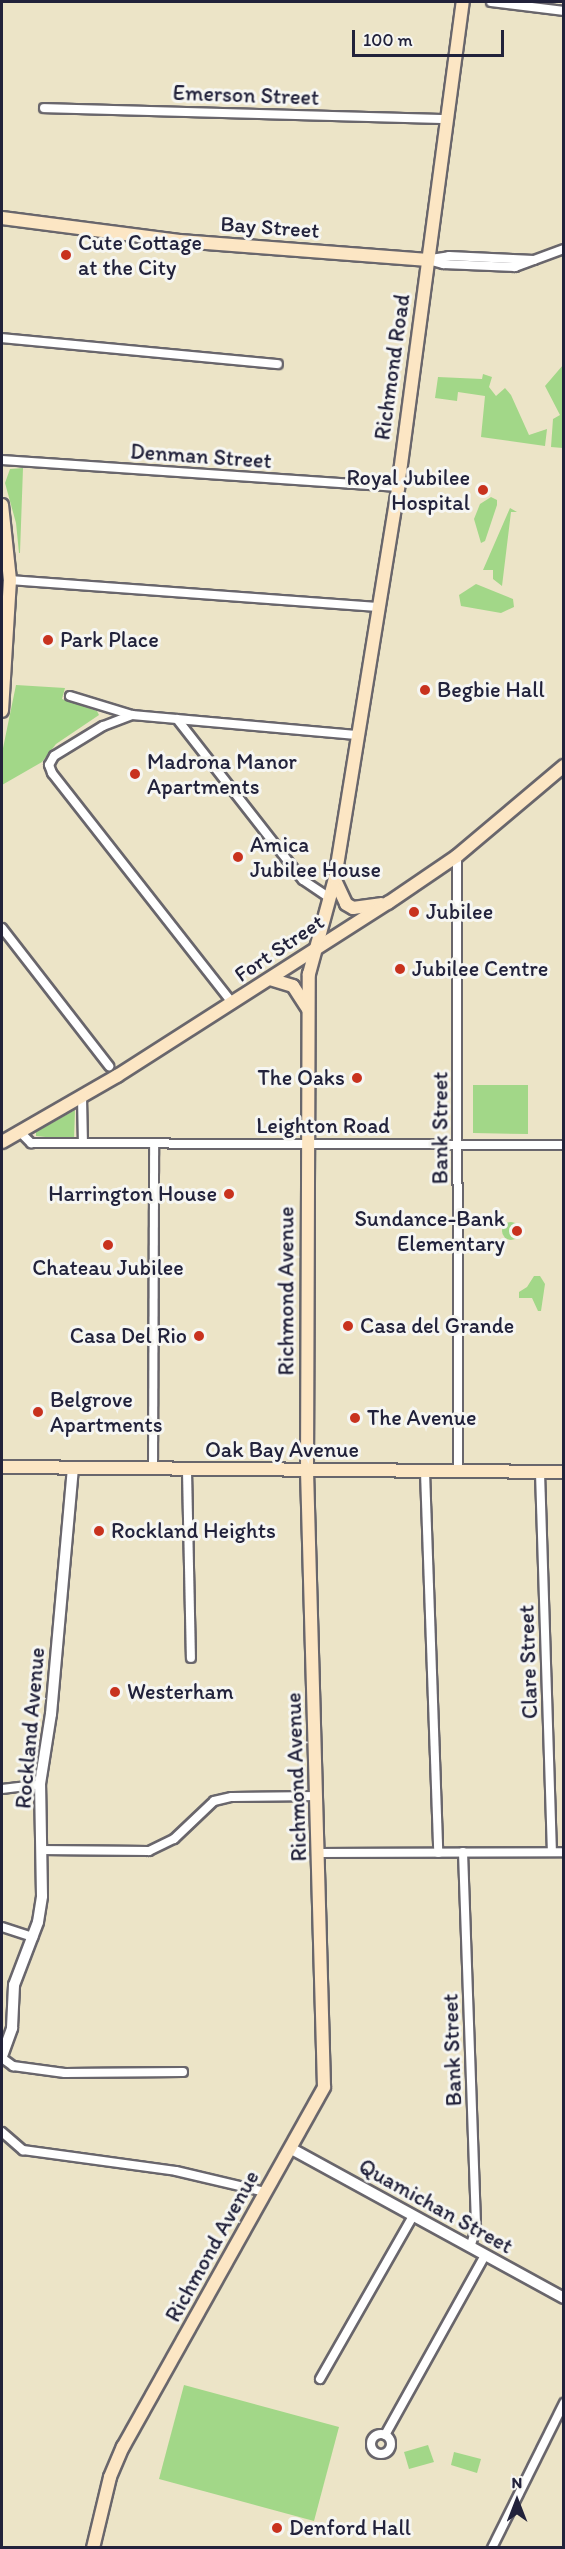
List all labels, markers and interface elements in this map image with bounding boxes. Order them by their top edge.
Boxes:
scale bar [355,18,506,56]
text: 100 m [363,29,413,51]
street label: Emerson Street [173,79,319,111]
street label: Bay Street [220,210,320,244]
place label: Cute Cottage at the City [78,229,202,280]
marker: Cute Cottage at the City [59,248,73,262]
street label: Richmond Road [369,293,415,441]
street label: Denman Street [129,438,273,474]
place label: Royal Jubilee Hospital [346,464,470,516]
marker: Royal Jubilee Hospital [474,481,492,499]
place label: Park Place [60,627,159,653]
marker: Park Place [41,633,55,647]
place label: Begbie Hall [437,677,545,703]
marker: Begbie Hall [418,683,432,697]
place label: Madrona Manor Apartments [147,748,297,800]
marker: Madrona Manor Apartments [128,767,142,781]
place label: Amica Jubilee House [250,831,381,882]
marker: Amica Jubilee House [231,850,245,864]
place label: Jubilee [426,899,493,925]
marker: Jubilee [407,905,421,919]
street label: Fort Street [229,909,329,987]
place label: Jubilee Centre [412,956,549,982]
marker: Jubilee Centre [393,962,407,976]
place label: The Oaks [257,1065,345,1091]
marker: The Oaks [350,1071,364,1085]
street label: Bank Street [427,1072,453,1184]
street label: Leighton Road [256,1113,390,1139]
place label: Harrington House [48,1181,217,1207]
marker: Harrington House [222,1187,236,1201]
place label: Sundance-Bank Elementary [354,1205,505,1256]
street label: Richmond Avenue [273,1207,299,1375]
marker: Sundance-Bank Elementary [510,1224,524,1238]
marker: Chateau Jubilee [101,1238,115,1252]
place label: Chateau Jubilee [32,1255,184,1281]
place label: Casa del Grande [360,1313,514,1339]
marker: Casa del Grande [341,1319,355,1333]
place label: Casa Del Rio [69,1323,187,1349]
marker: Casa Del Rio [192,1329,206,1343]
place label: Belgrove Apartments [50,1386,162,1438]
marker: Belgrove Apartments [31,1405,45,1419]
place label: The Avenue [367,1405,475,1431]
marker: The Avenue [348,1411,362,1425]
street label: Oak Bay Avenue [205,1437,359,1463]
place label: Rockland Heights [111,1518,275,1544]
marker: Rockland Heights [92,1524,106,1538]
street label: Clare Street [513,1605,543,1719]
street label: Rockland Avenue [10,1647,50,1809]
place label: Westerham [127,1679,234,1705]
marker: Westerham [108,1685,122,1699]
street label: Richmond Avenue [280,1693,312,1861]
street label: Bank Street [437,1993,467,2107]
street label: Quamichan Street [355,2153,517,2259]
street label: Richmond Avenue [160,2166,264,2326]
north arrow [487,2471,547,2531]
text: N [512,2473,522,2492]
place label: Denford Hall [289,2515,411,2541]
marker: Denford Hall [270,2521,284,2535]

